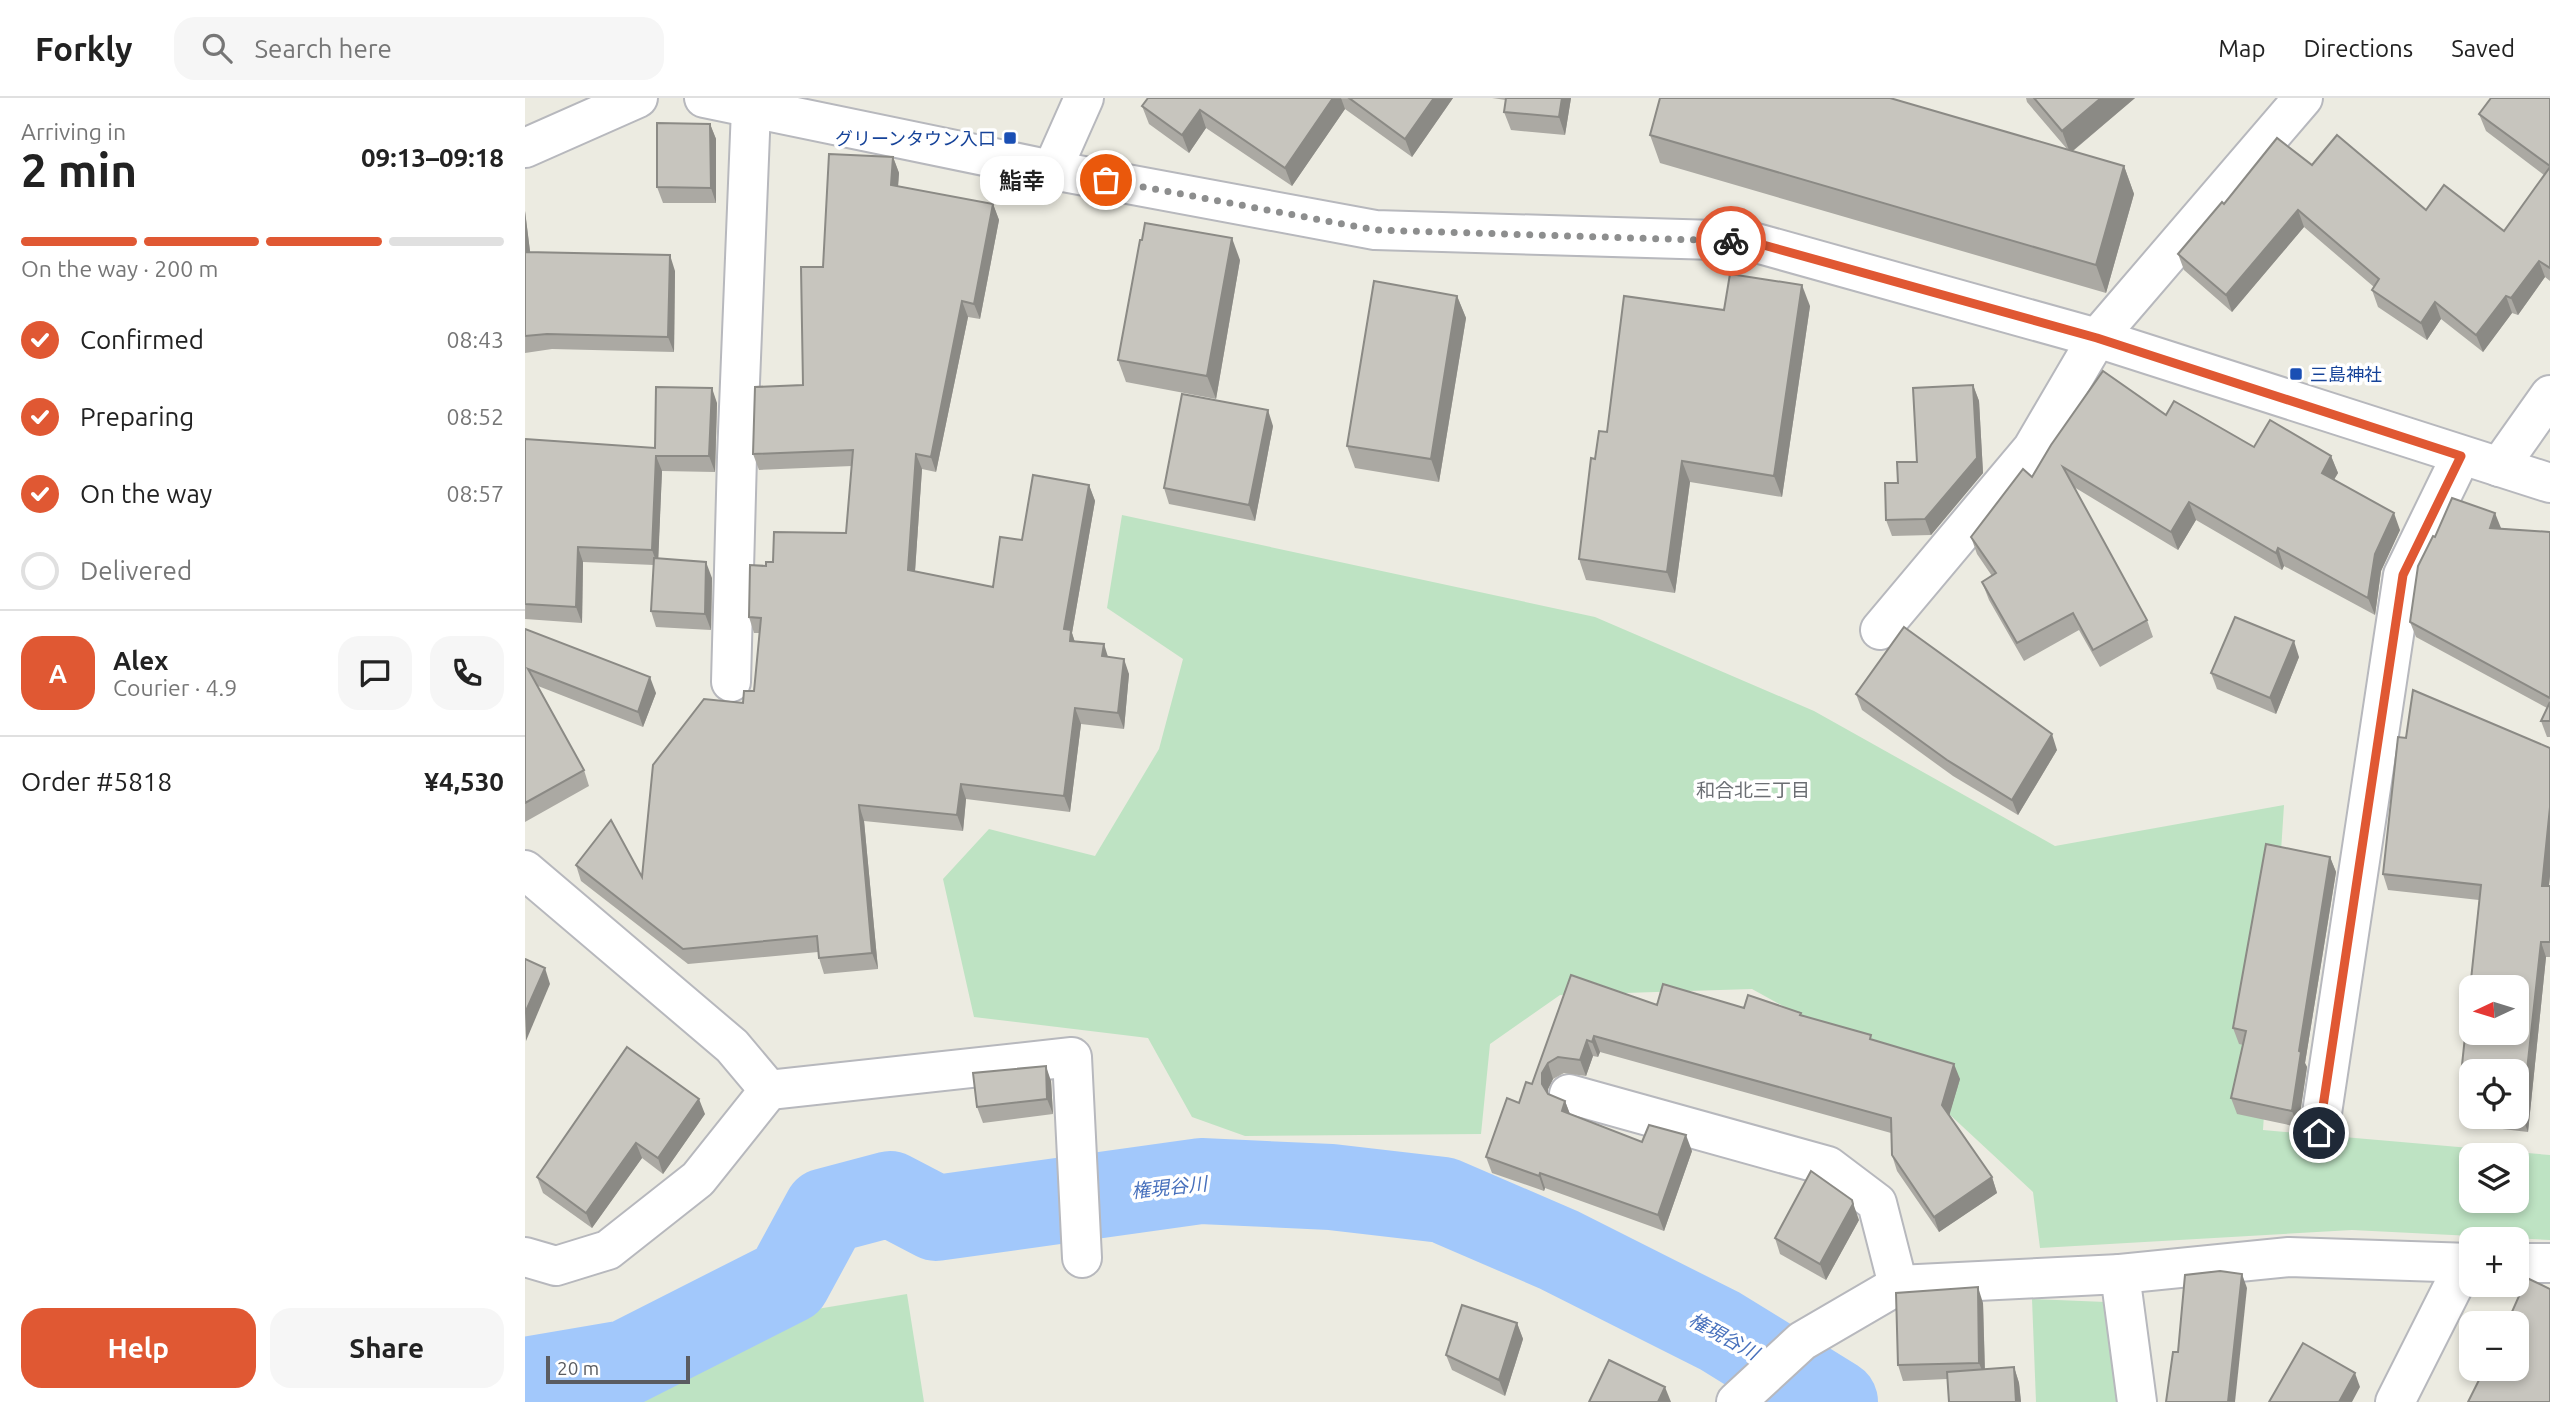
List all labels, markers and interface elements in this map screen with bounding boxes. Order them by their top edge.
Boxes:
search box [174,17,664,80]
icon: search [198,29,236,67]
text: Forkly [35,30,132,67]
text: Search here [254,34,392,63]
text: Map [2218,35,2265,62]
text: Directions [2303,35,2413,62]
text: Saved [2451,35,2515,62]
text: Arriving in [21,119,126,144]
place label: グリーンタウン入口 [835,128,996,148]
marker: グリーンタウン入口 [1002,130,1018,146]
text: 09:13–09:18 [361,143,504,172]
text: 2 min [21,144,137,196]
pin [1076,150,1136,210]
callout: 鮨幸 [980,155,1064,204]
icon: bag [1087,161,1125,199]
text: 鮨幸 [999,168,1045,193]
courier [1696,206,1766,276]
icon: bike [1712,222,1750,260]
text: On the way · 200 m [21,256,218,281]
icon: check [21,321,59,359]
text: Confirmed [80,325,204,354]
text: 08:43 [446,327,504,352]
place label: 三島神社 [2310,364,2382,384]
marker: 三島神社 [2288,366,2304,382]
icon: check [21,398,59,436]
text: Preparing [80,402,194,431]
text: 08:52 [446,404,504,429]
icon: check [21,475,59,513]
text: On the way [80,479,212,508]
text: 08:57 [446,481,504,506]
text: Delivered [80,556,192,585]
button: chat [338,636,412,710]
button: phone [430,636,504,710]
text: Alex [113,646,168,675]
text: A [49,659,67,688]
text: Courier · 4.9 [113,675,237,700]
text: Order #5818 [21,767,172,796]
text: ¥4,530 [424,767,504,796]
district label: 和合北三丁目 [1696,779,1810,801]
north arrow [2459,975,2529,1045]
map controls [2459,975,2529,1381]
button: locate [2459,1059,2529,1129]
pin [2289,1103,2349,1163]
icon: home [2300,1114,2338,1152]
button: layers [2459,1143,2529,1213]
water label: 権現谷川 [1130,1172,1210,1202]
button: + [2459,1227,2529,1297]
button: Help [21,1308,256,1388]
button: Share [270,1308,504,1388]
water label: 権現谷川 [1685,1308,1764,1365]
button: − [2459,1311,2529,1381]
scale bar [546,1353,689,1385]
text: 20 m [557,1357,599,1379]

